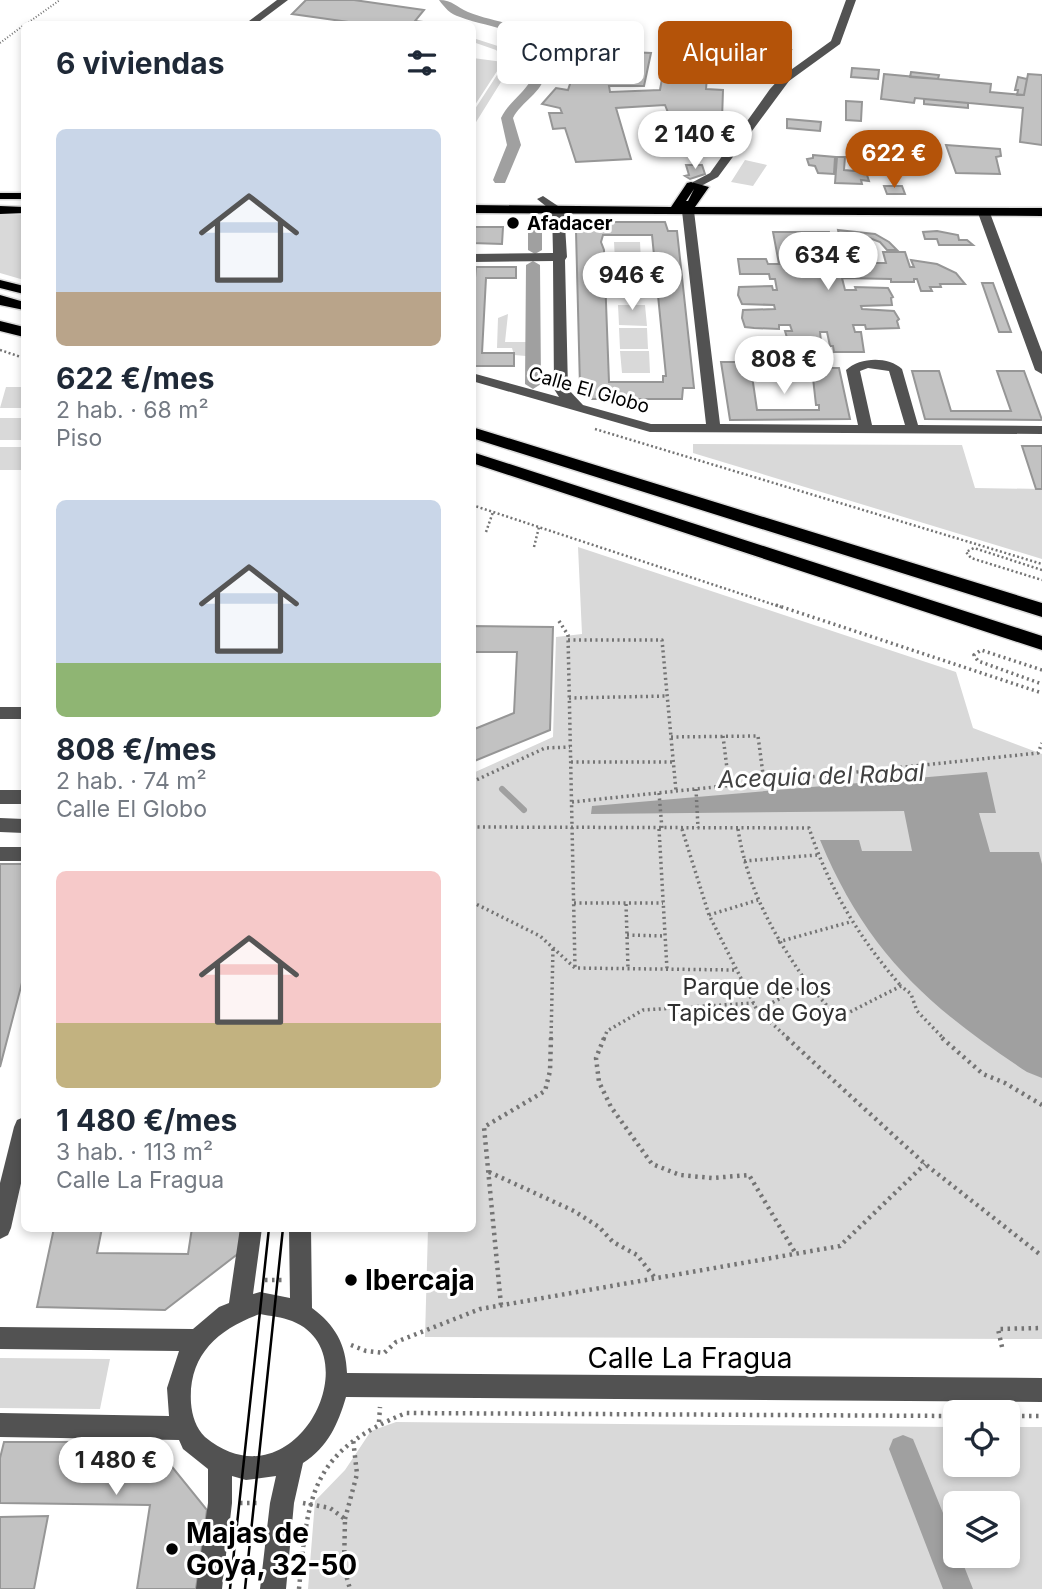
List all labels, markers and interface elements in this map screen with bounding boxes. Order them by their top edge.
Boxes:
chip: Comprar [497,21,644,84]
chip: Alquilar [658,21,792,84]
icon: filters [403,44,441,82]
text: 6 viviendas [56,45,225,81]
pin: 2 140 € [630,111,760,171]
text: 2 140 € [654,120,736,148]
pin: 622 € [845,130,943,190]
text: 622 € [861,139,927,167]
icon: home [186,175,312,301]
place label: Afadacer [527,212,613,235]
marker: Afadacer [505,215,521,231]
pin: 634 € [779,232,877,292]
text: 634 € [795,241,861,269]
pin: 946 € [583,252,681,312]
text: 946 € [599,261,665,289]
pin: 808 € [735,336,833,396]
text: 808 € [751,345,817,373]
text: 622 €/mes [56,360,215,396]
street label: Calle El Globo [526,362,652,418]
text: 2 hab. · 68 m² [56,396,209,424]
text: Piso [56,424,102,452]
icon: home [186,546,312,672]
text: 808 €/mes [56,731,217,767]
water label: Acequia del Rabal [716,758,925,794]
text: 2 hab. · 74 m² [56,767,207,795]
text: Calle El Globo [56,795,207,823]
icon: home [186,917,312,1043]
park label: Parque de los Tapices de Goya [666,973,848,1027]
text: 1 480 €/mes [56,1102,237,1138]
text: 3 hab. · 113 m² [56,1138,213,1166]
text: Calle La Fragua [56,1166,224,1194]
place label: Ibercaja [365,1263,475,1297]
marker: Ibercaja [343,1272,359,1288]
street label: Calle La Fragua [588,1341,792,1375]
map controls [943,1400,1020,1568]
button: locate [943,1400,1020,1477]
pin: 1 480 € [51,1438,181,1497]
text: 1 480 € [75,1446,157,1474]
button: layers [943,1491,1020,1568]
place label: Majas de Goya, 32-50 [186,1516,357,1582]
marker: Majas de Goya, 32-50 [164,1541,180,1557]

